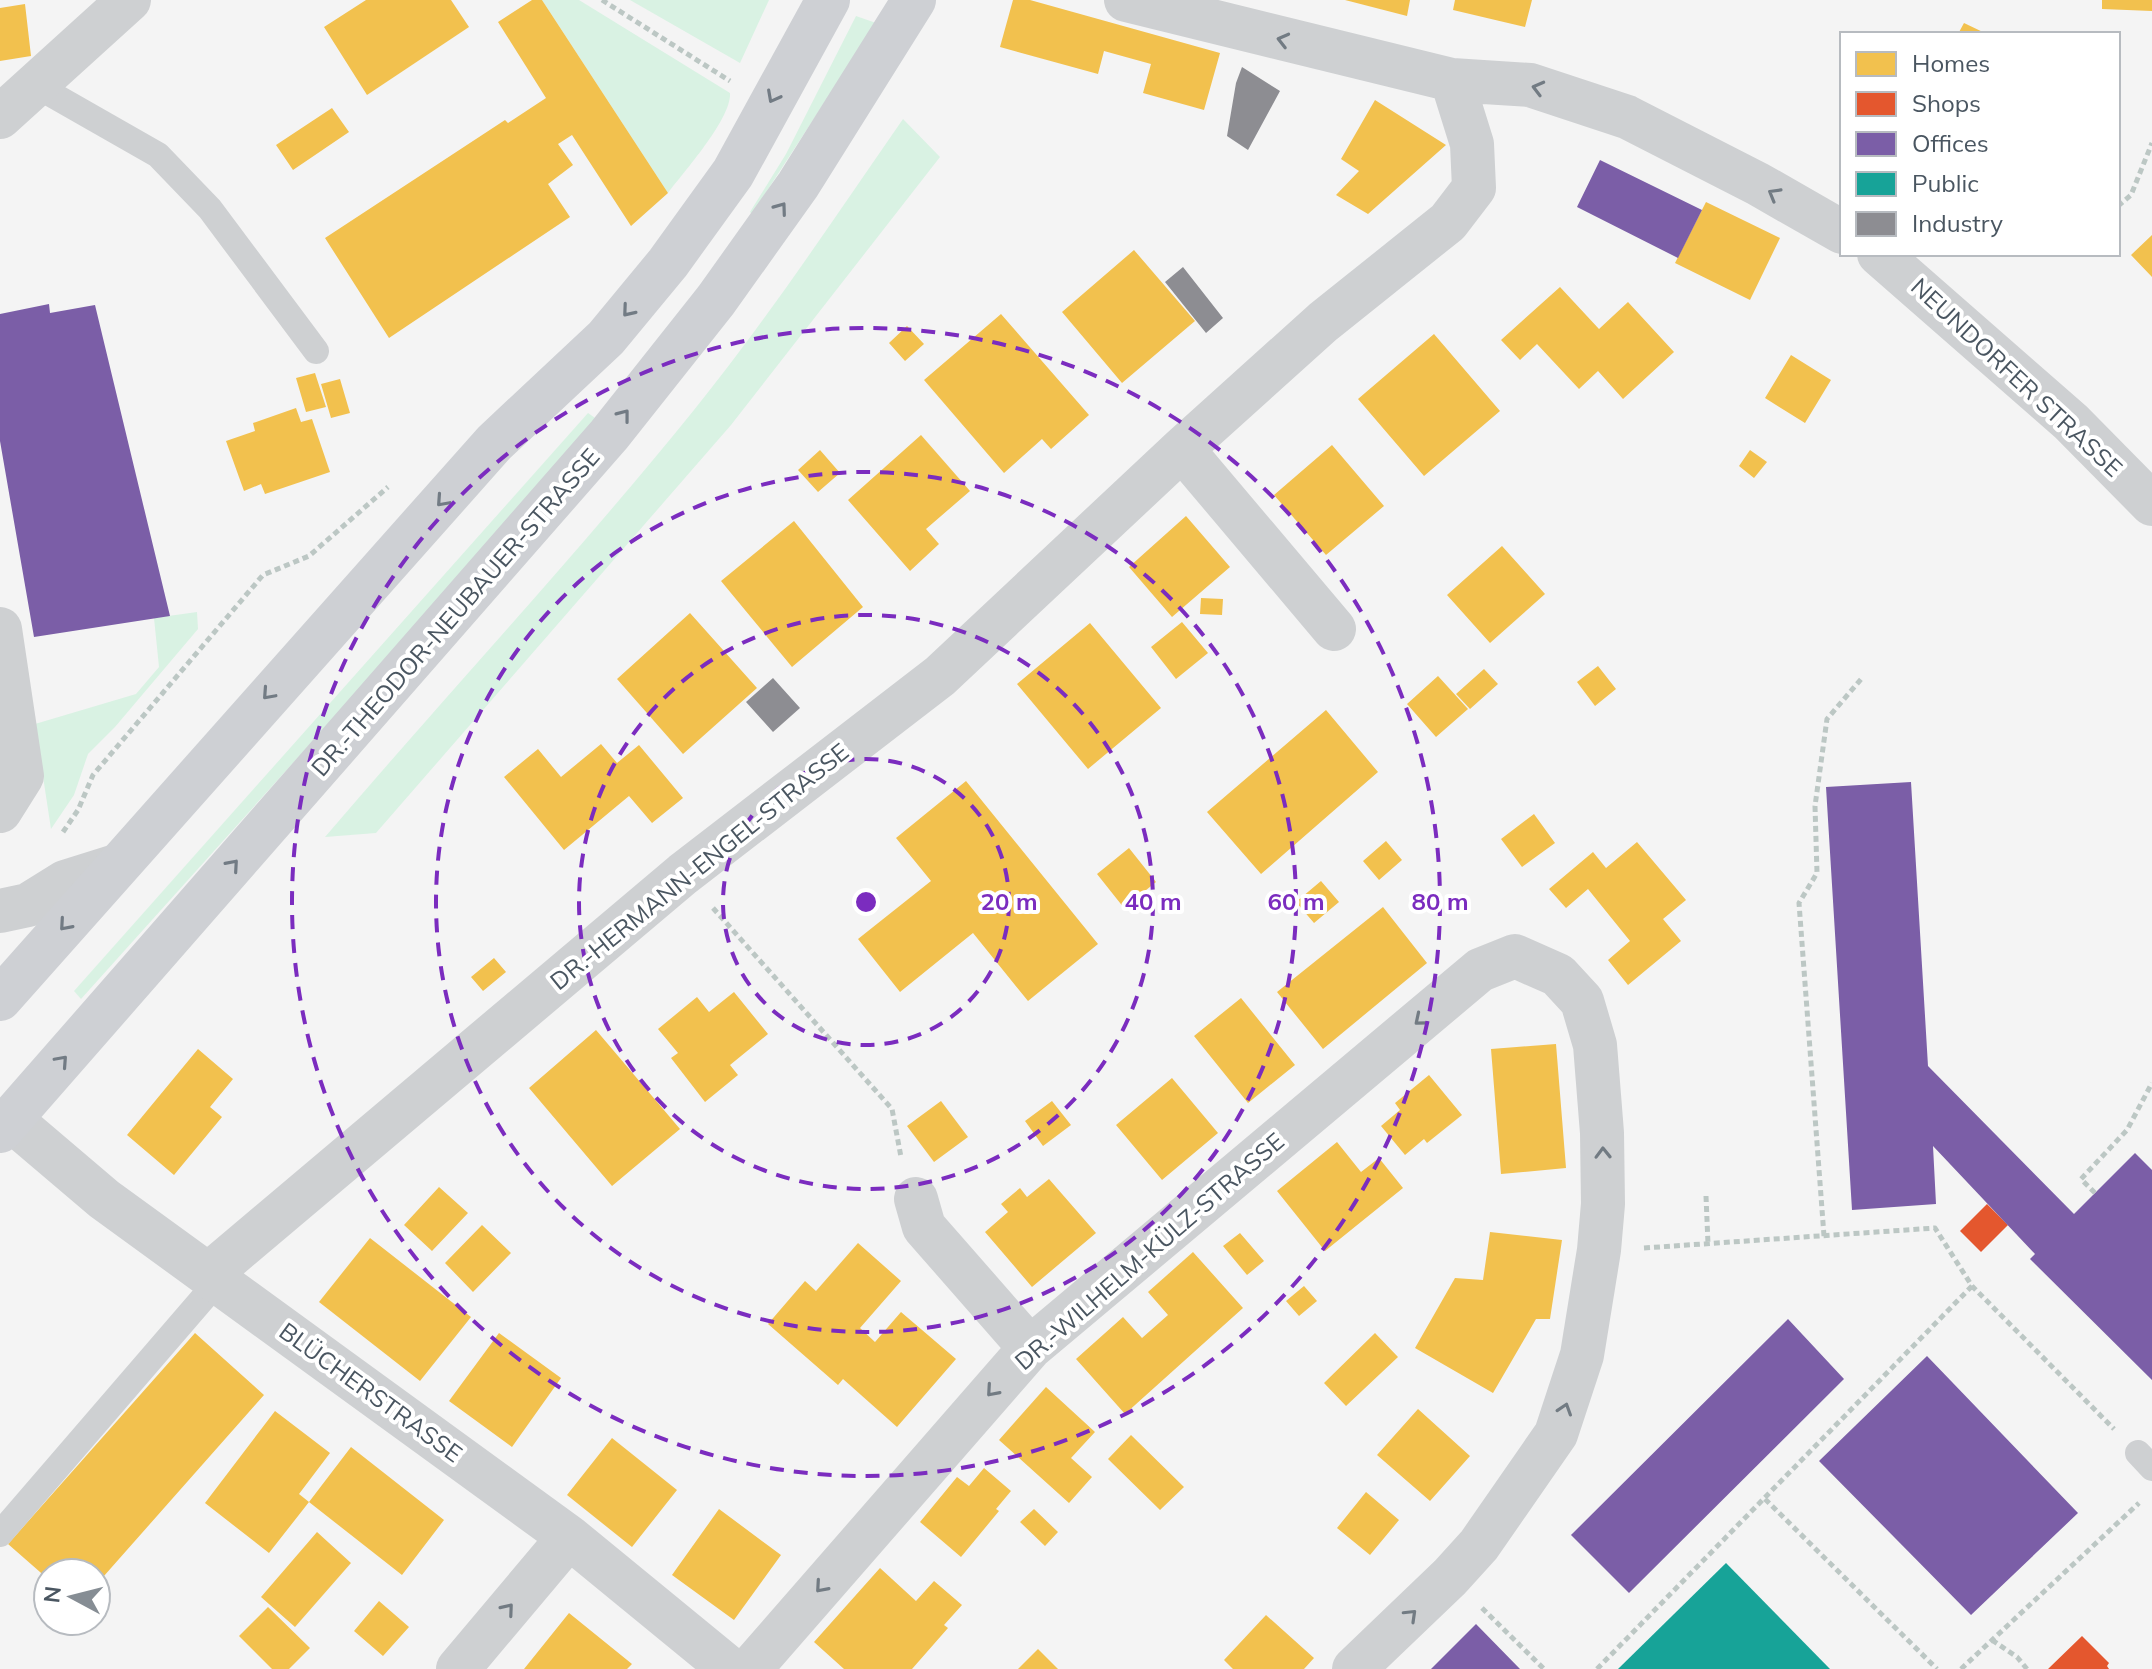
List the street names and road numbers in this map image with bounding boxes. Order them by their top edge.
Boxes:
street label: NEUNDORFER STRASSE [1905,271,2129,483]
street label: DR.-THEODOR-NEUBAUER-STRASSE [304,442,606,782]
street label: DR.-HERMANN-ENGEL-STRASSE [544,736,854,996]
street label: DR.-WILHELM-KÜLZ-STRASSE [1008,1126,1290,1376]
street label: BLÜCHERSTRASSE [274,1316,468,1468]

